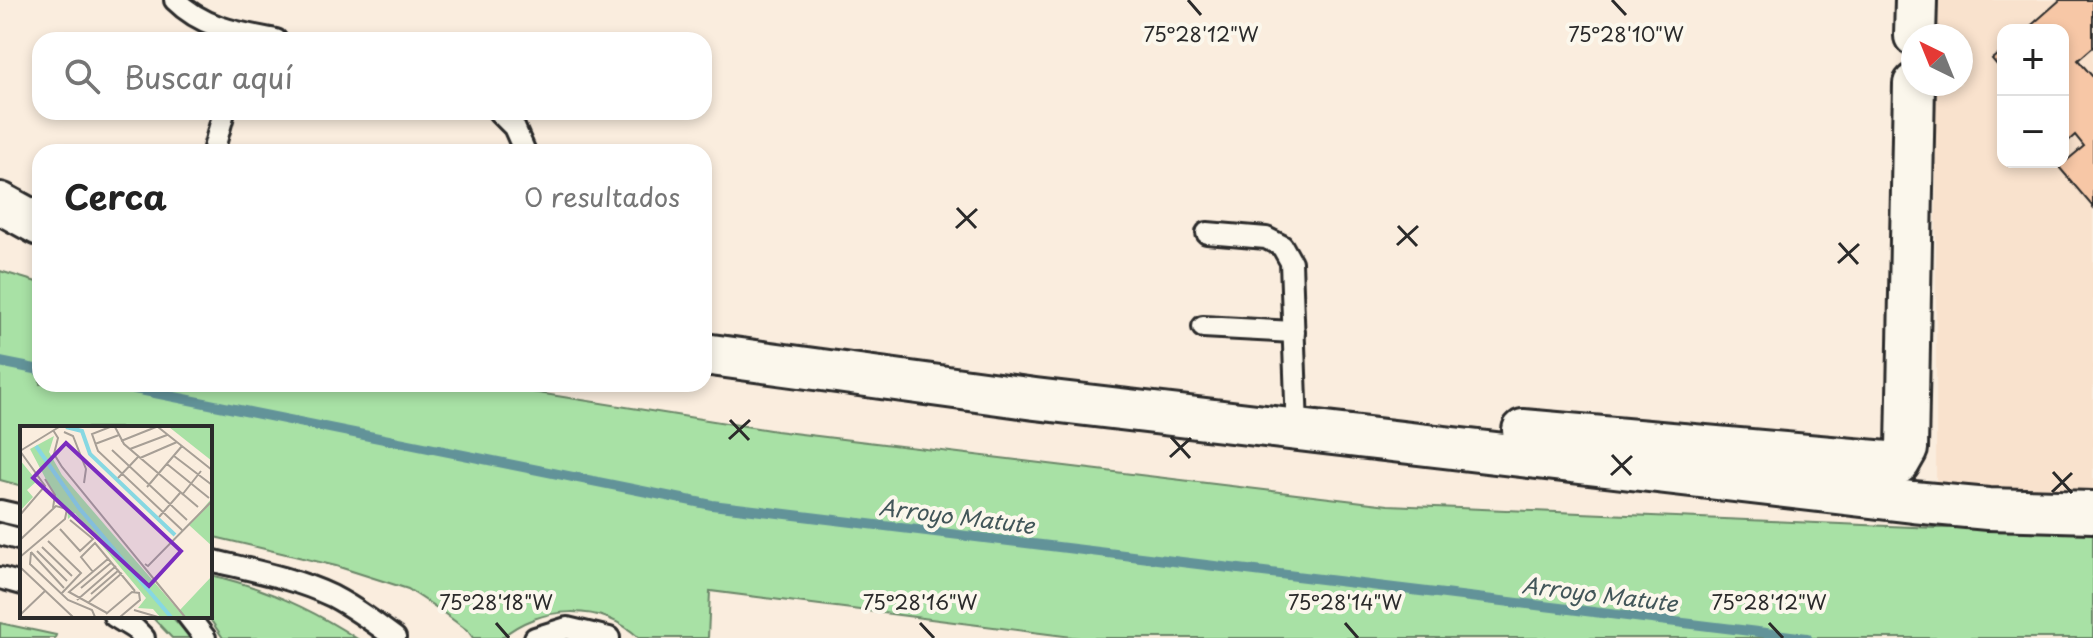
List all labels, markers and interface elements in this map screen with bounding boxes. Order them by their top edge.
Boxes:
text: 75°28'12"W [1144,19,1259,49]
text: 75°28'10"W [1568,19,1684,49]
north arrow [1901,24,1973,96]
map controls [1997,24,2069,168]
button: + [1997,24,2069,96]
search box [32,32,712,120]
icon: search [60,54,104,98]
text: Buscar aquí [124,54,293,99]
button: − [1997,96,2069,168]
text: Cerca [64,170,167,222]
text: 0 resultados [524,177,680,216]
inset map [20,426,212,618]
water label: Arroyo Matute [877,489,1038,541]
water label: Arroyo Matute [1520,567,1681,619]
text: 75°28'18"W [439,587,553,617]
text: 75°28'16"W [863,587,978,617]
text: 75°28'14"W [1288,587,1402,617]
text: 75°28'12"W [1712,587,1827,617]

